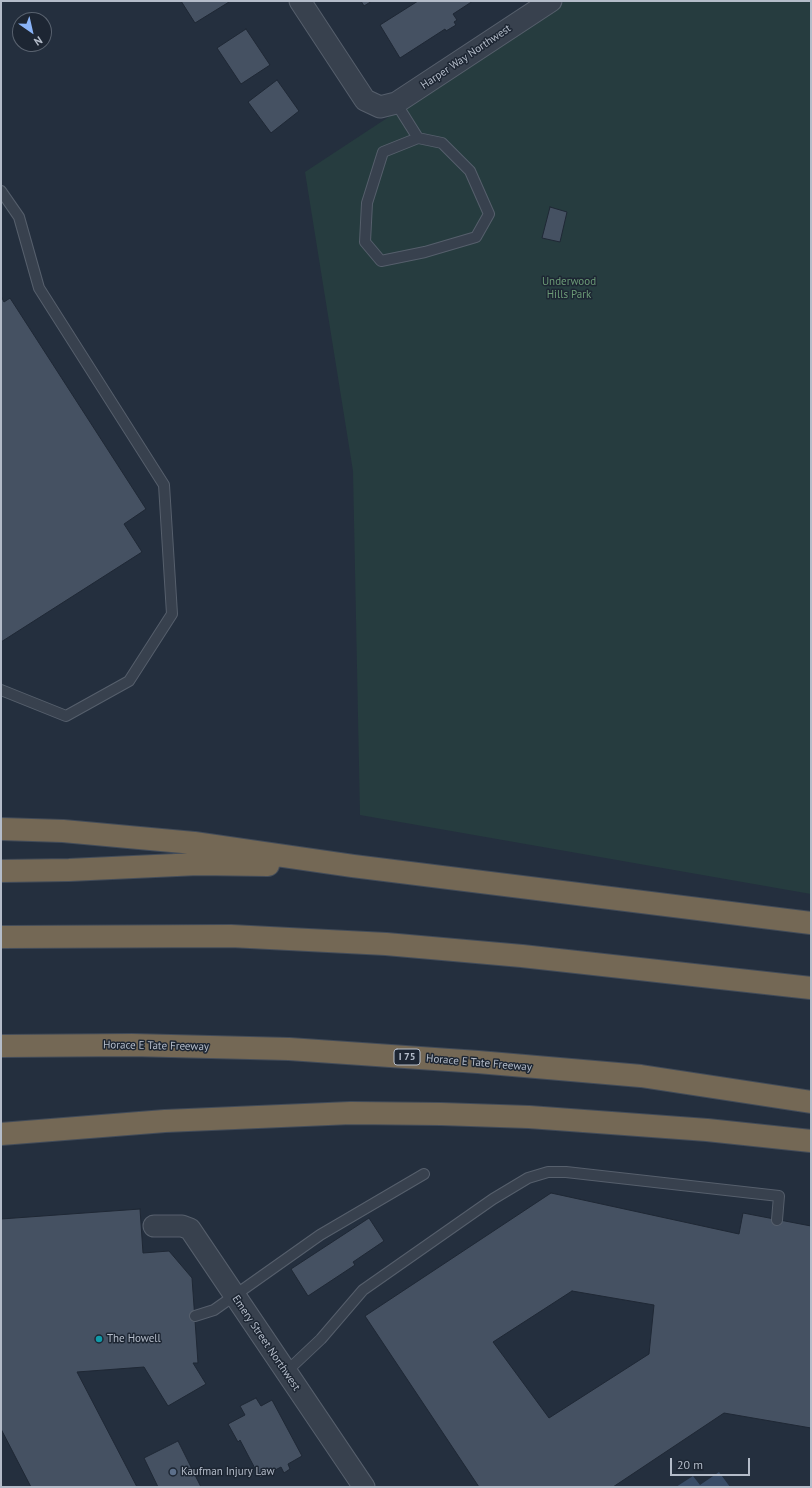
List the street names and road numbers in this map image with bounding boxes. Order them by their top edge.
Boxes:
street label: Harper Way Northwest [418,22,514,92]
street label: Horace E Tate Freeway [103,1038,209,1054]
road number: I 75 [394,1049,420,1065]
street label: Horace E Tate Freeway [426,1052,532,1074]
street label: Emery Street Northwest [229,1293,303,1393]

